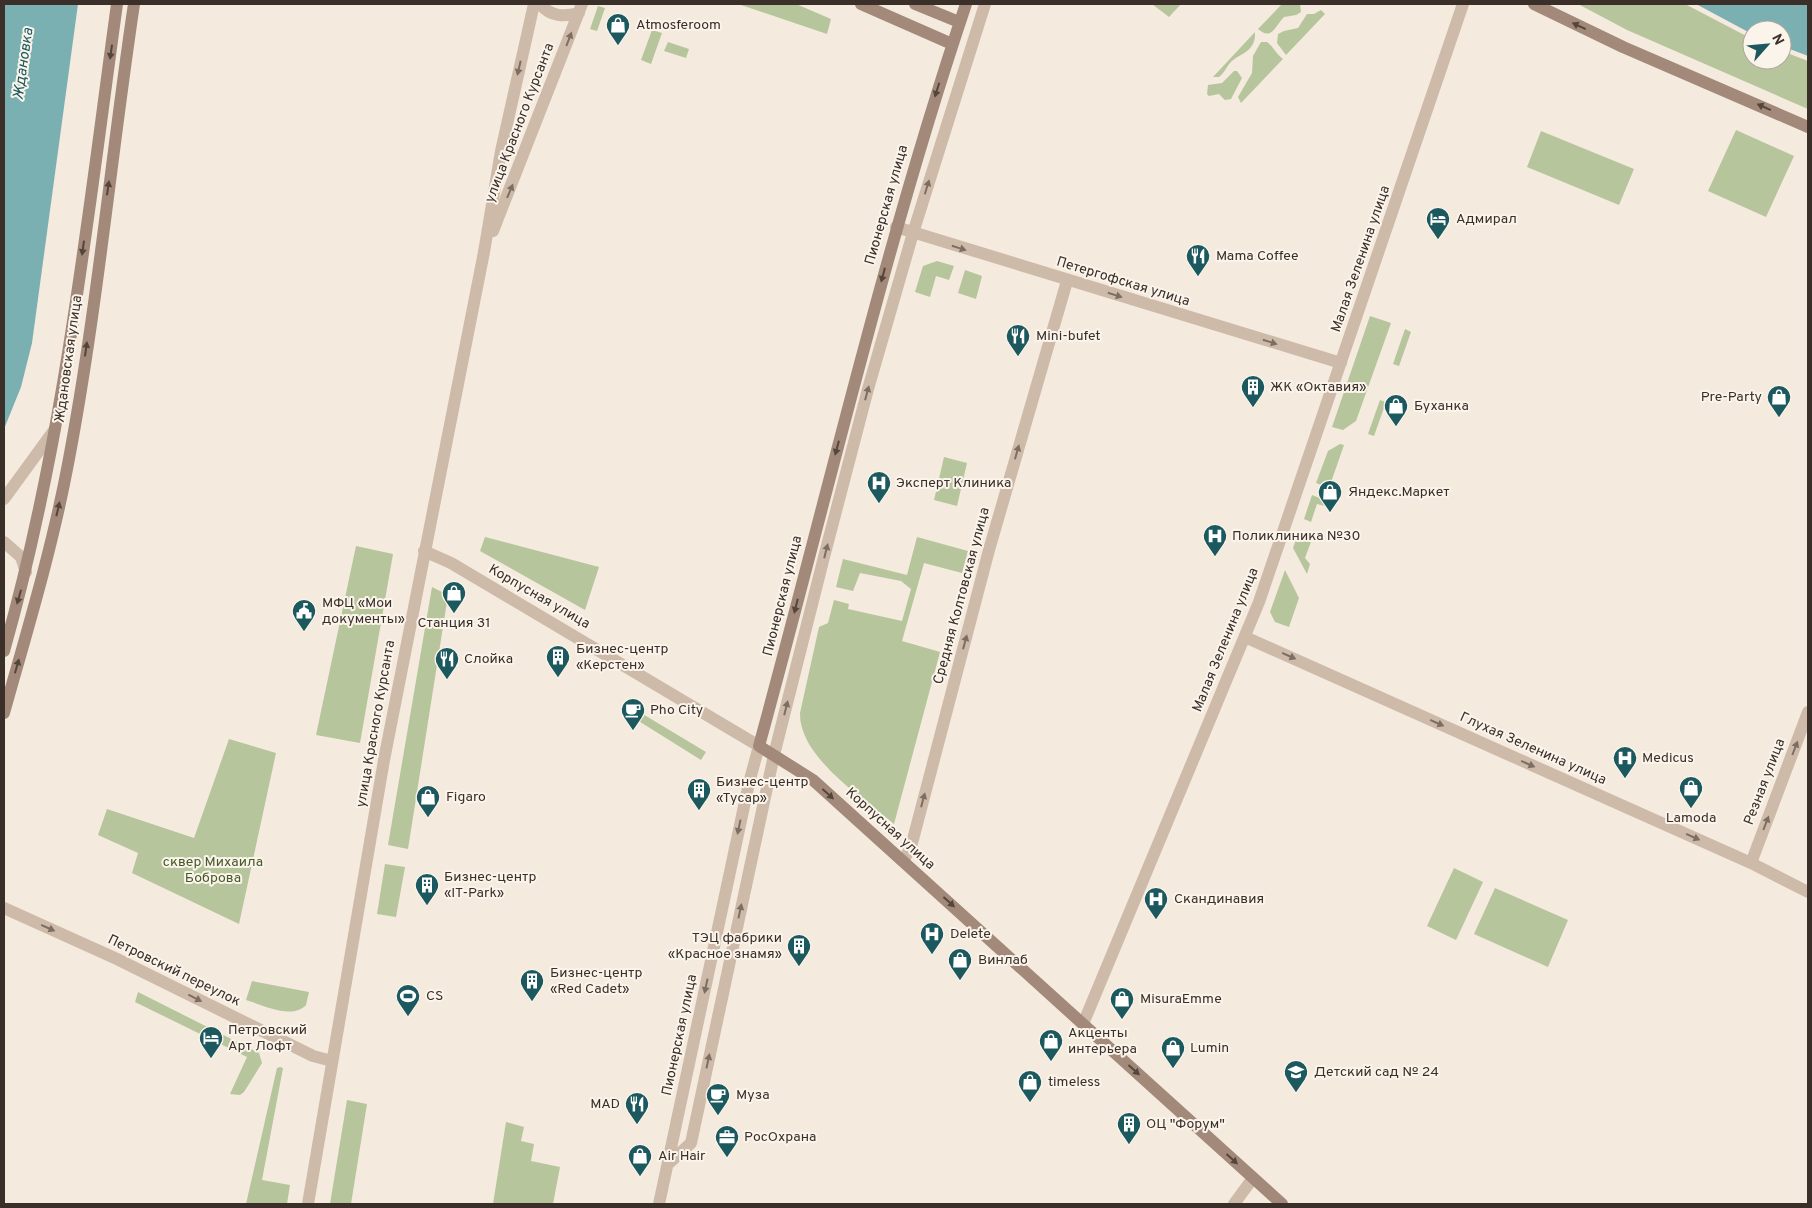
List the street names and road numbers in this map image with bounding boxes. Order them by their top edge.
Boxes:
street label: улица Красного Курсанта [482,41,558,205]
street label: Пионерская улица [862,143,912,267]
street label: Малая Зеленина улица [1328,183,1394,335]
street label: Петергофская улица [1054,254,1192,310]
street label: Ждановская улица [52,294,86,424]
street label: Средняя Колтовская улица [930,506,994,686]
street label: Пионерская улица [760,534,806,658]
street label: Корпусная улица [485,561,593,633]
street label: Малая Зеленина улица [1189,565,1263,715]
street label: улица Красного Курсанта [353,639,399,809]
street label: Глухая Зеленина улица [1457,709,1609,789]
street label: Резная улица [1741,736,1789,828]
street label: Корпусная улица [842,784,938,874]
street label: Петровский переулок [105,931,243,1011]
street label: Пионерская улица [659,973,701,1097]

